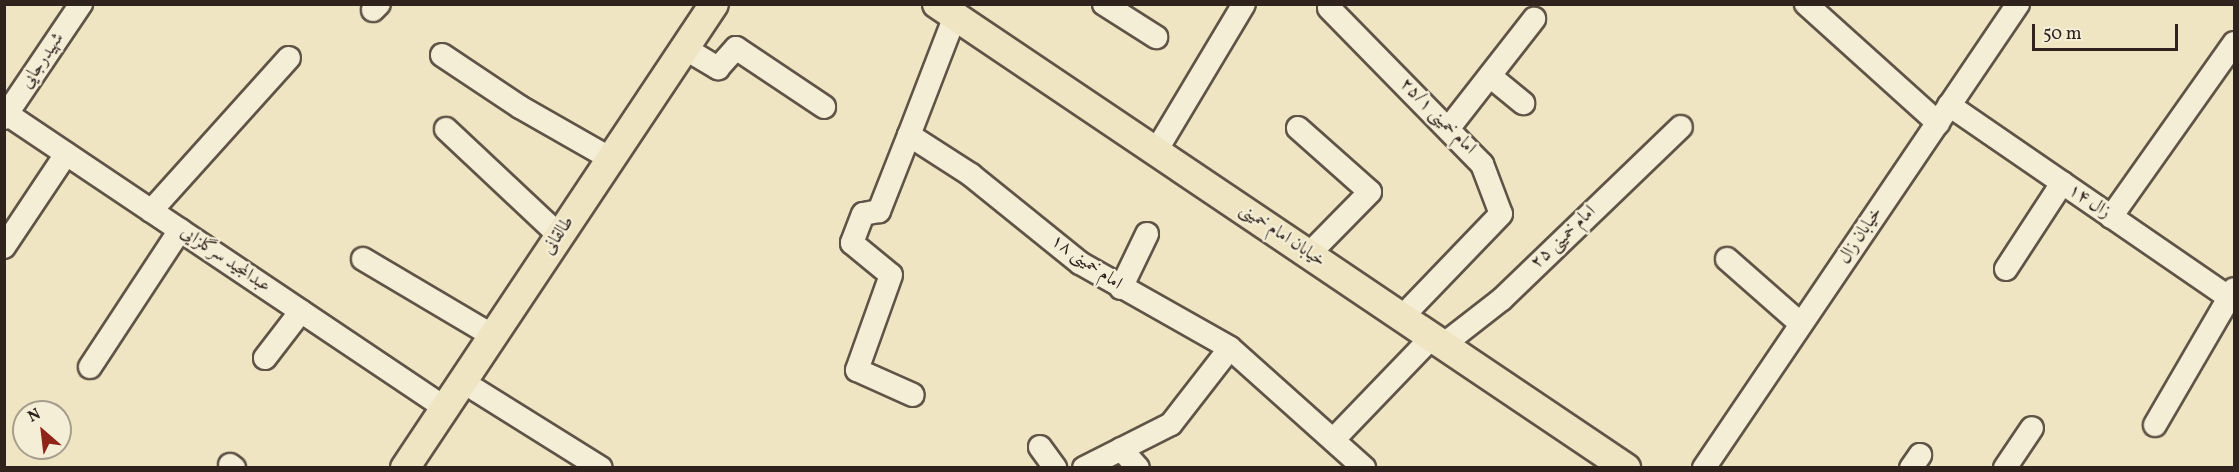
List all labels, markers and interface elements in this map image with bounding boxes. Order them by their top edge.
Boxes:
scale bar [2035,12,2180,50]
text: 50 m [2043,22,2082,47]
street label: شهیدرجایی [16,29,70,93]
street label: امام خمینی ۲۵/۱ [1394,74,1480,160]
street label: زال ۱۴ [2064,180,2114,224]
street label: خیابان امام خمینی [1235,199,1329,273]
street label: امام خمینی ۲۵ [1527,202,1601,274]
street label: خیابان زال [1834,204,1888,268]
street label: طالقانی [538,213,580,259]
street label: عبدالمجید سرگلزایی [176,222,274,298]
street label: امام خمینی ۱۸ [1046,231,1126,295]
north arrow [12,400,72,460]
text: N [24,403,45,428]

